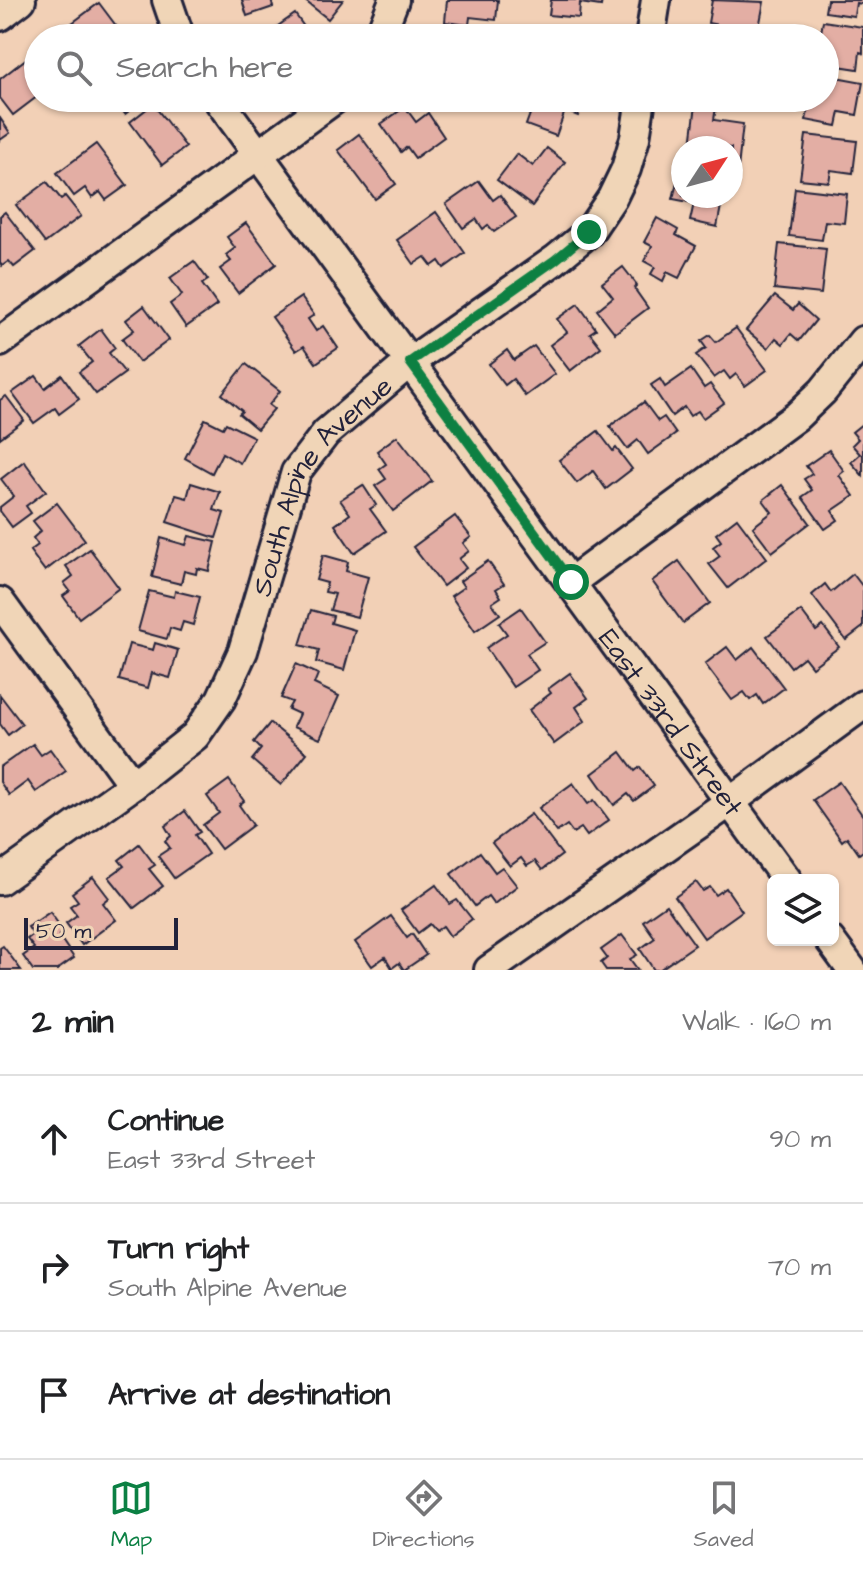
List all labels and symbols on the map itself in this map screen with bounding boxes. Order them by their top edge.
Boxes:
north arrow [671,136,743,208]
route end [571,214,607,250]
street label: South Alpine Avenue [242,367,401,601]
route start [553,564,589,600]
street label: East 33rd Street [589,621,752,825]
scale bar [24,914,178,950]

